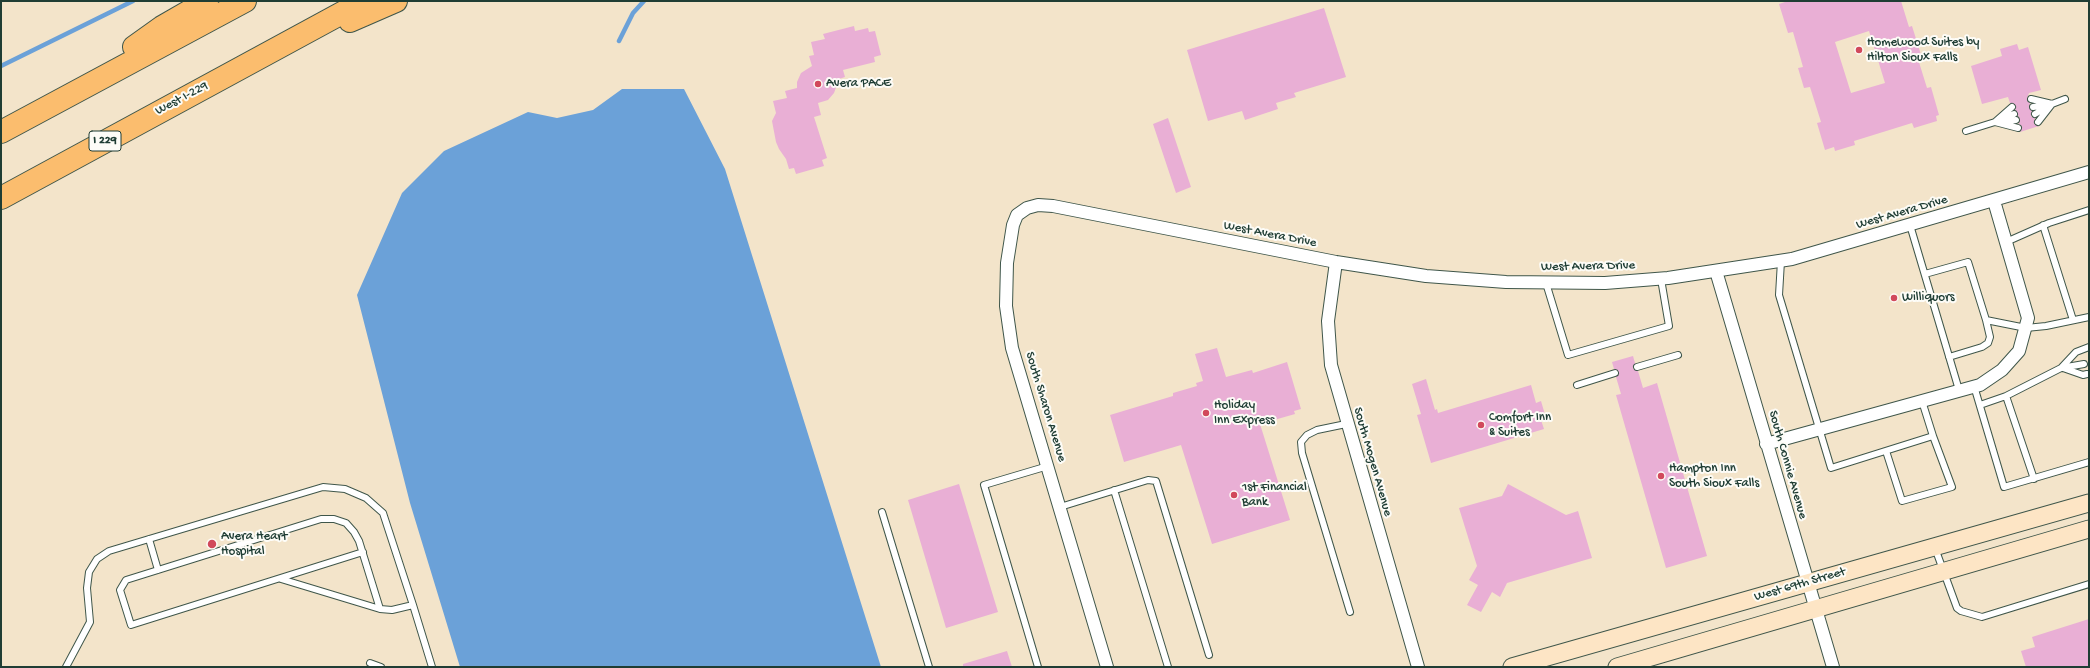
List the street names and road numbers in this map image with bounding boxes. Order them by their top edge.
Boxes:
street label: West I-229 [153,79,211,119]
road number: I 229 [89,131,121,151]
street label: West Avera Drive [1855,193,1949,233]
street label: West Avera Drive [1222,218,1318,252]
street label: West Avera Drive [1541,258,1635,276]
street label: South Sharon Avenue [1021,350,1069,464]
street label: South Mogen Avenue [1349,406,1395,518]
street label: South Connie Avenue [1764,409,1810,521]
street label: West 69th Street [1753,565,1847,605]

